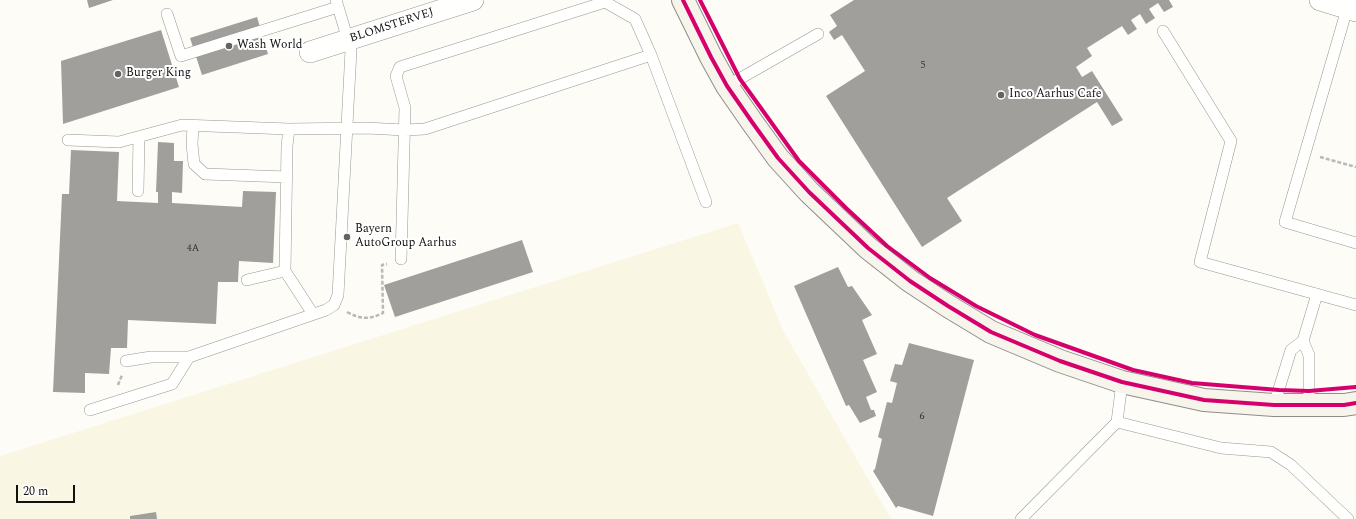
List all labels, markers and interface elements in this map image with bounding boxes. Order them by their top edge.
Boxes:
street label: BLOMSTERVEJ [348,6,436,46]
place label: Wash World [237,39,303,53]
marker: Wash World [224,41,234,51]
house number: 5 [921,60,925,72]
place label: Burger King [126,67,191,81]
marker: Burger King [113,69,123,79]
place label: Inco Aarhus Cafe [1009,88,1102,102]
marker: Inco Aarhus Cafe [996,90,1006,100]
place label: Bayern AutoGroup Aarhus [355,223,457,251]
marker: Bayern AutoGroup Aarhus [342,232,352,242]
house number: 4A [187,243,199,255]
house number: 6 [920,411,924,423]
scale bar [18,477,77,503]
text: 20 m [23,482,48,501]

